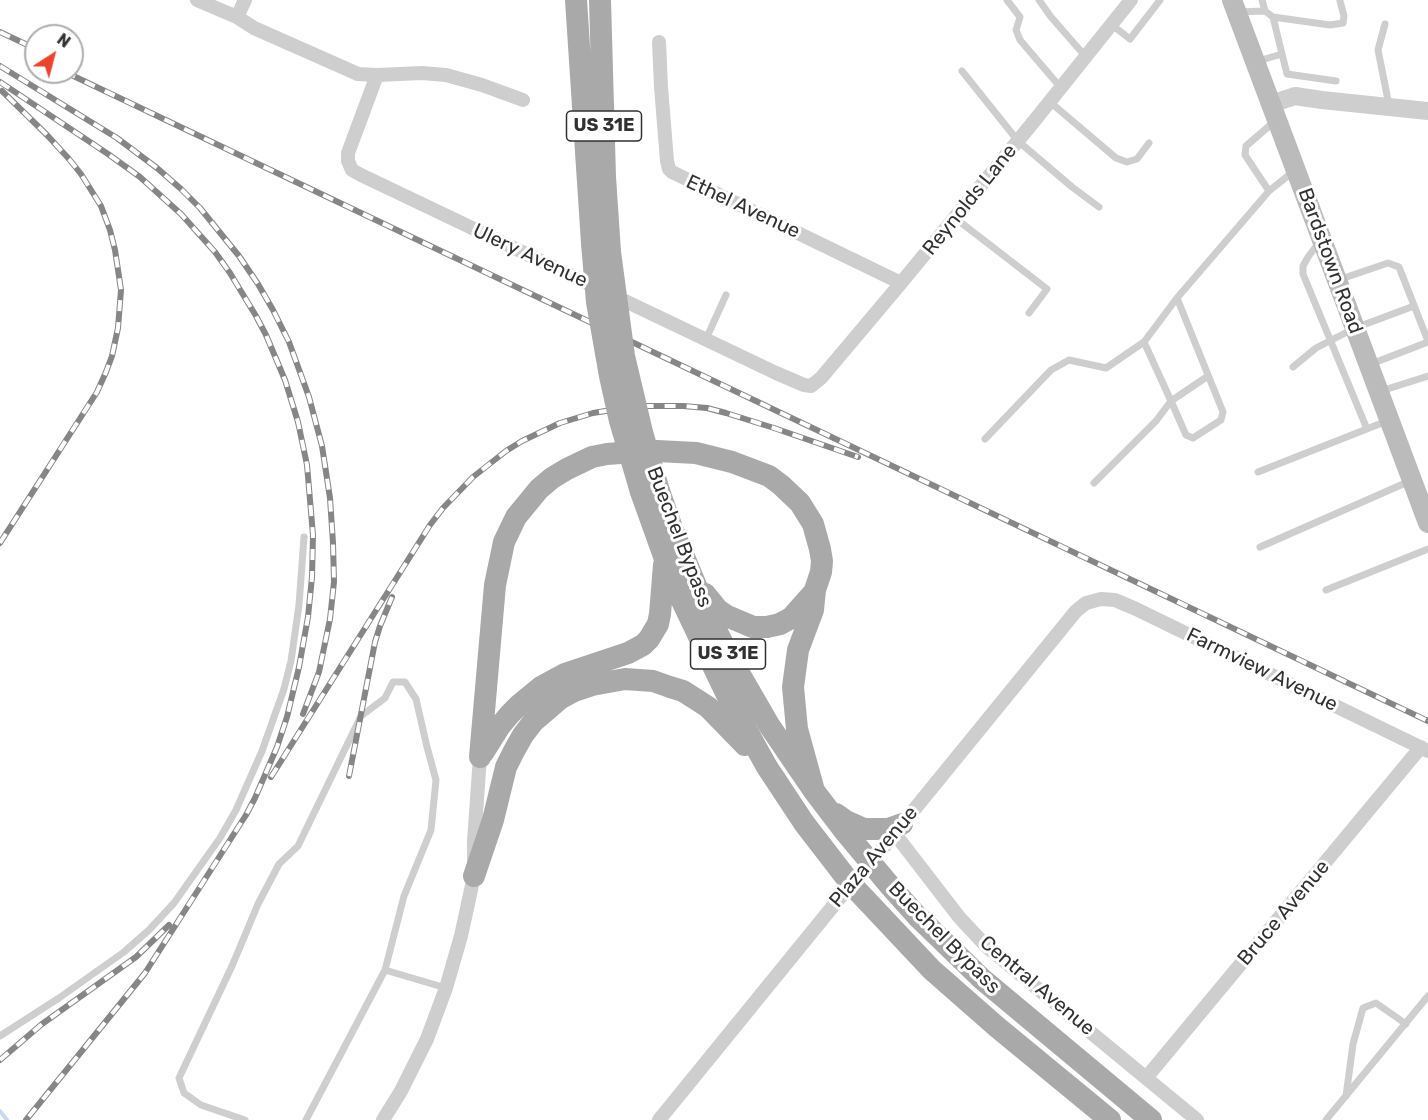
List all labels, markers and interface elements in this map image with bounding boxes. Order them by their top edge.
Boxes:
north arrow [24,24,84,84]
text: N [53,30,74,52]
road number: US 31E [566,111,642,141]
street label: Reynolds Lane [918,140,1022,260]
street label: Ethel Avenue [682,170,804,244]
street label: Bardstown Road [1292,185,1368,337]
street label: Ulery Avenue [469,219,591,293]
street label: Buechel Bypass [641,463,717,611]
street label: Farmview Avenue [1183,623,1341,717]
road number: US 31E [690,639,766,669]
street label: Plaza Avenue [825,801,923,913]
street label: Bruce Avenue [1233,855,1335,971]
street label: Buechel Bypass [883,877,1005,999]
street label: Central Avenue [975,931,1099,1041]

